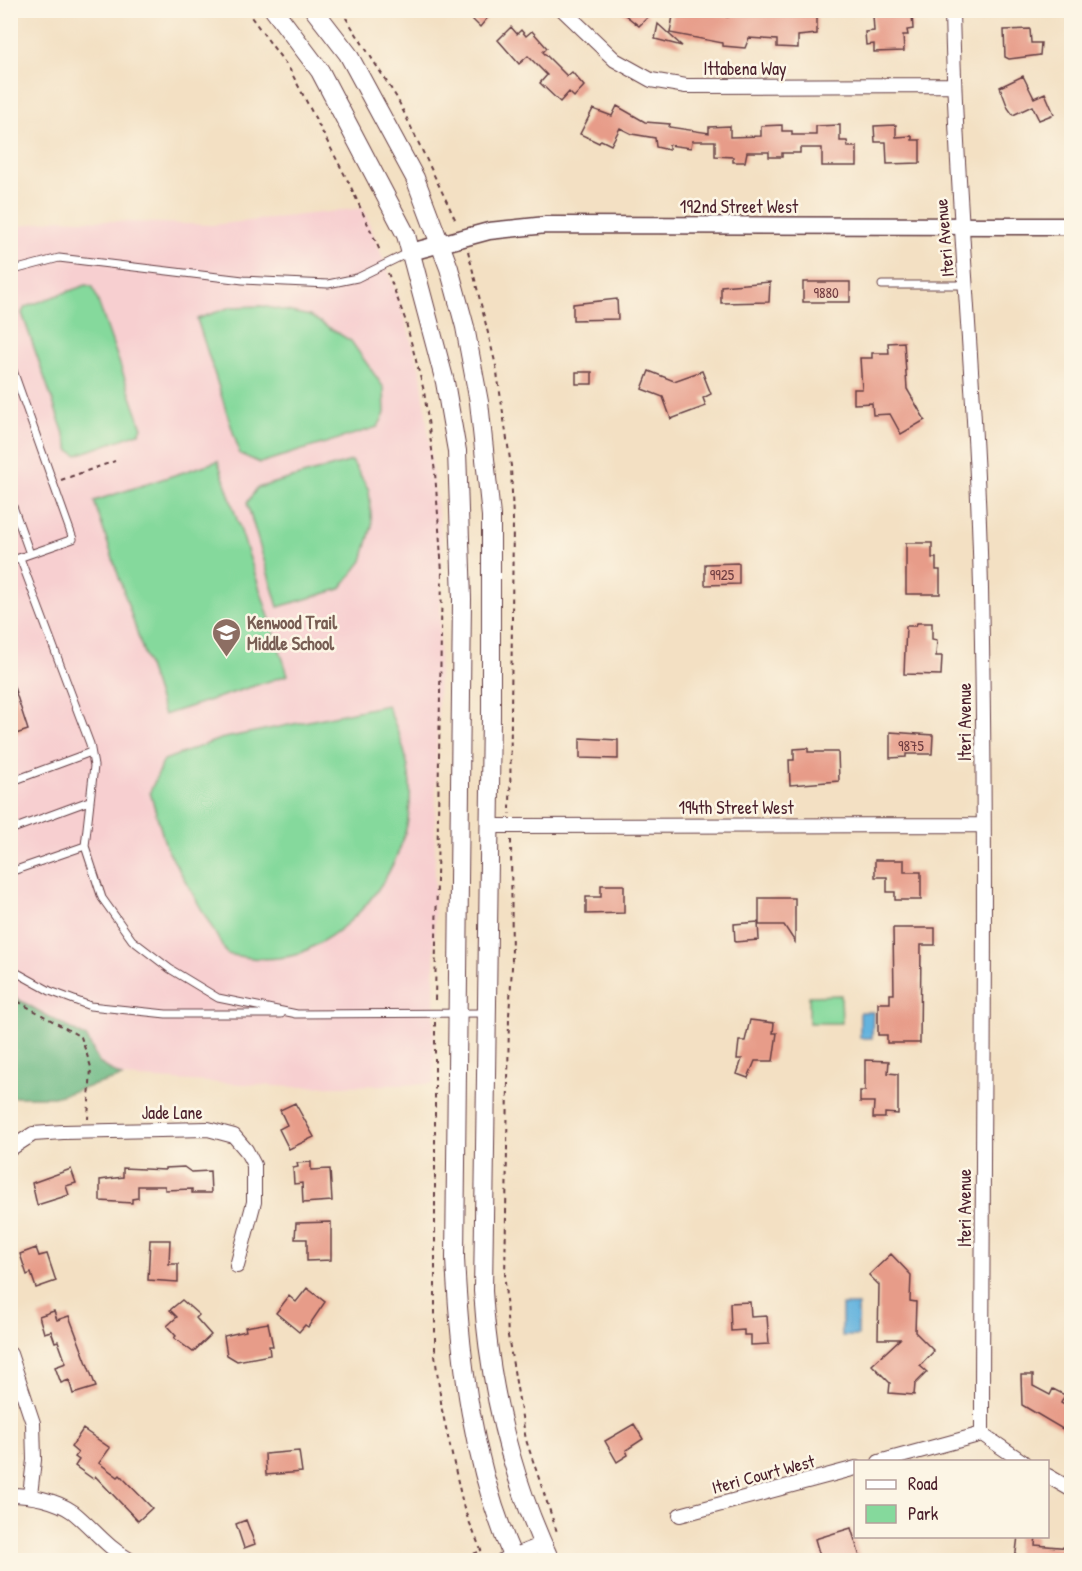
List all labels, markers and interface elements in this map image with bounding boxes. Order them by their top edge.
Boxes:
street label: Ittabena Way [703,56,787,81]
street label: 192nd Street West [680,194,799,219]
street label: Iteri Avenue [928,198,960,278]
house number: 9880 [813,282,839,303]
house number: 9925 [710,564,735,585]
place label: Kenwood Trail Middle School [247,610,338,656]
school or university icon: Kenwood Trail Middle School [210,616,242,658]
street label: Iteri Avenue [952,683,977,761]
house number: 9875 [898,735,925,756]
street label: 194th Street West [678,795,794,820]
street label: Jade Lane [141,1100,203,1125]
street label: Iteri Avenue [952,1169,977,1247]
street label: Iteri Court West [709,1448,818,1500]
legend [854,1460,1049,1538]
text: Road [908,1471,938,1496]
text: Park [908,1501,939,1526]

